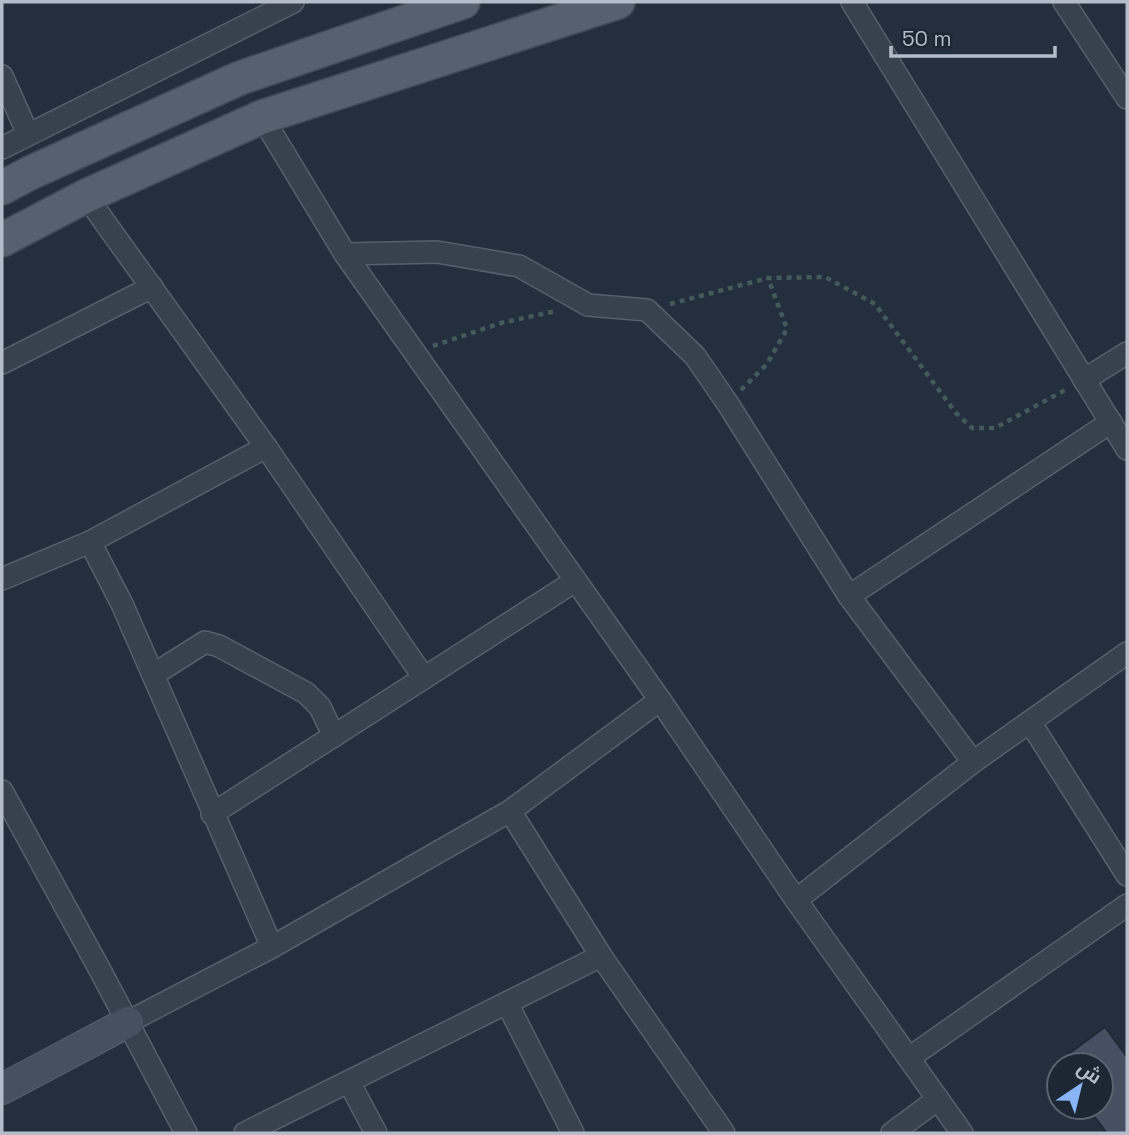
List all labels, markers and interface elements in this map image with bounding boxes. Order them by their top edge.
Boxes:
scale bar [891,14,1056,58]
text: 50 m [902,25,952,52]
north arrow [1045,1051,1115,1121]
text: ش [1072,1055,1107,1090]

